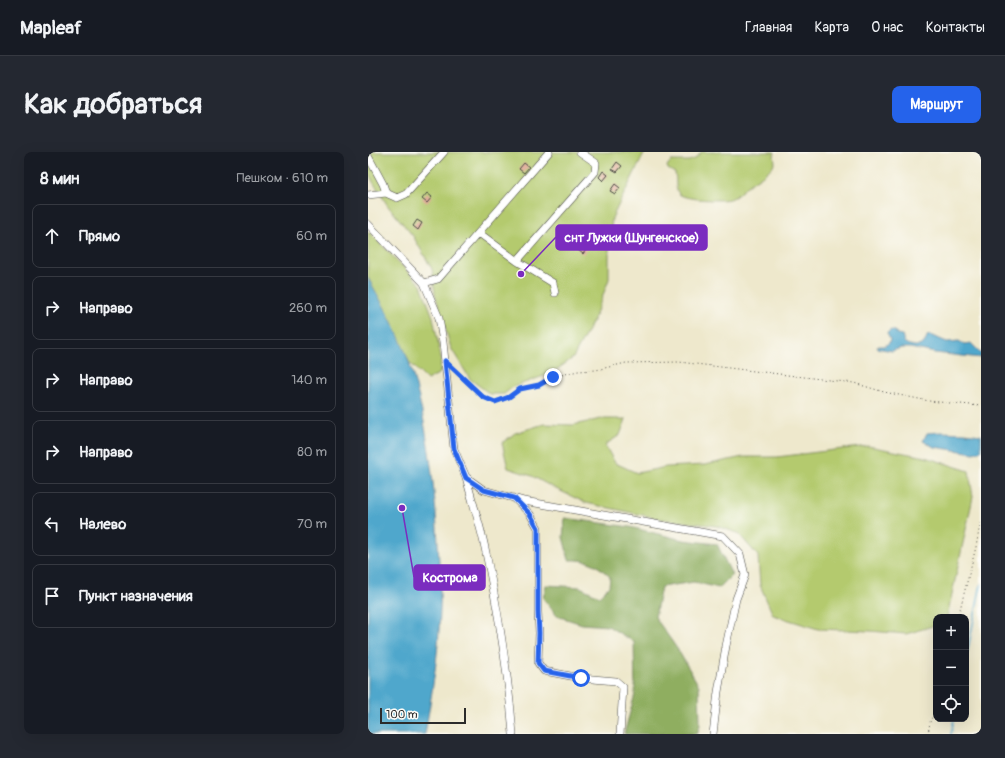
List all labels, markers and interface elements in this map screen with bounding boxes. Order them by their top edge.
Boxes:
text: Mapleaf [20,16,82,40]
text: Главная [745,19,792,36]
text: Карта [814,19,849,36]
text: О нас [871,19,904,36]
text: Контакты [926,19,985,36]
button: Маршрут [892,86,981,123]
text: Как добраться [24,87,202,122]
text: 8 мин [40,168,80,189]
text: Пешком · 610 m [237,170,328,186]
icon: ahead [41,225,63,247]
callout: снт Лужки (Шунгенское) [556,225,707,250]
text: Прямо [79,227,120,246]
text: 60 m [296,228,327,244]
text: снт Лужки (Шунгенское) [564,230,699,246]
icon: right [41,297,63,319]
text: Направо [79,299,133,318]
text: 260 m [289,300,327,316]
route end [544,368,562,386]
icon: right [41,369,63,391]
text: Направо [79,371,133,390]
text: 140 m [291,372,327,388]
icon: right [41,441,63,463]
text: Направо [79,443,133,462]
text: 80 m [297,444,327,460]
icon: left [41,513,63,535]
text: Налево [79,515,126,534]
text: 70 m [297,516,327,532]
callout: Кострома [414,565,485,590]
text: Кострома [422,570,478,586]
icon: arrive [41,585,63,607]
text: Пункт назначения [79,587,193,606]
map controls [933,614,969,722]
button: + [933,614,969,650]
button: − [933,650,969,686]
route start [572,669,590,687]
button: locate [933,686,969,722]
scale bar [380,706,466,725]
text: 100 m [386,708,417,721]

